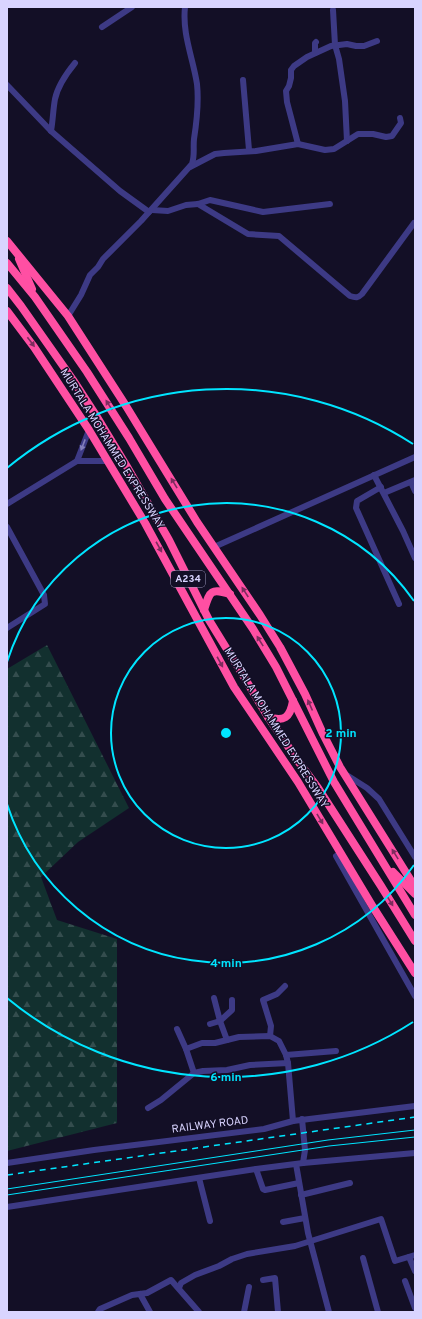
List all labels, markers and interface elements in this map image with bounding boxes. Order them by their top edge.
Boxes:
one-way arrow [26,337,35,348]
street label: MURTALA MOHAMMED EXPRESSWAY [57,366,167,532]
one-way arrow [105,399,112,411]
one-way arrow [79,440,85,452]
one-way arrow [171,477,178,489]
one-way arrow [155,541,162,553]
road number: A234 [171,571,205,587]
one-way arrow [241,587,249,597]
one-way arrow [256,636,264,646]
street label: MURTALA MOHAMMED EXPRESSWAY [221,645,331,811]
one-way arrow [217,656,223,668]
one-way arrow [307,699,313,710]
centre of rings [219,726,233,740]
text: 2 min [325,726,357,742]
one-way arrow [316,814,324,824]
one-way arrow [391,848,398,860]
one-way arrow [387,895,394,907]
text: 4 min [210,956,242,972]
text: 6 min [210,1070,242,1086]
street label: RAILWAY ROAD [171,1113,249,1137]

